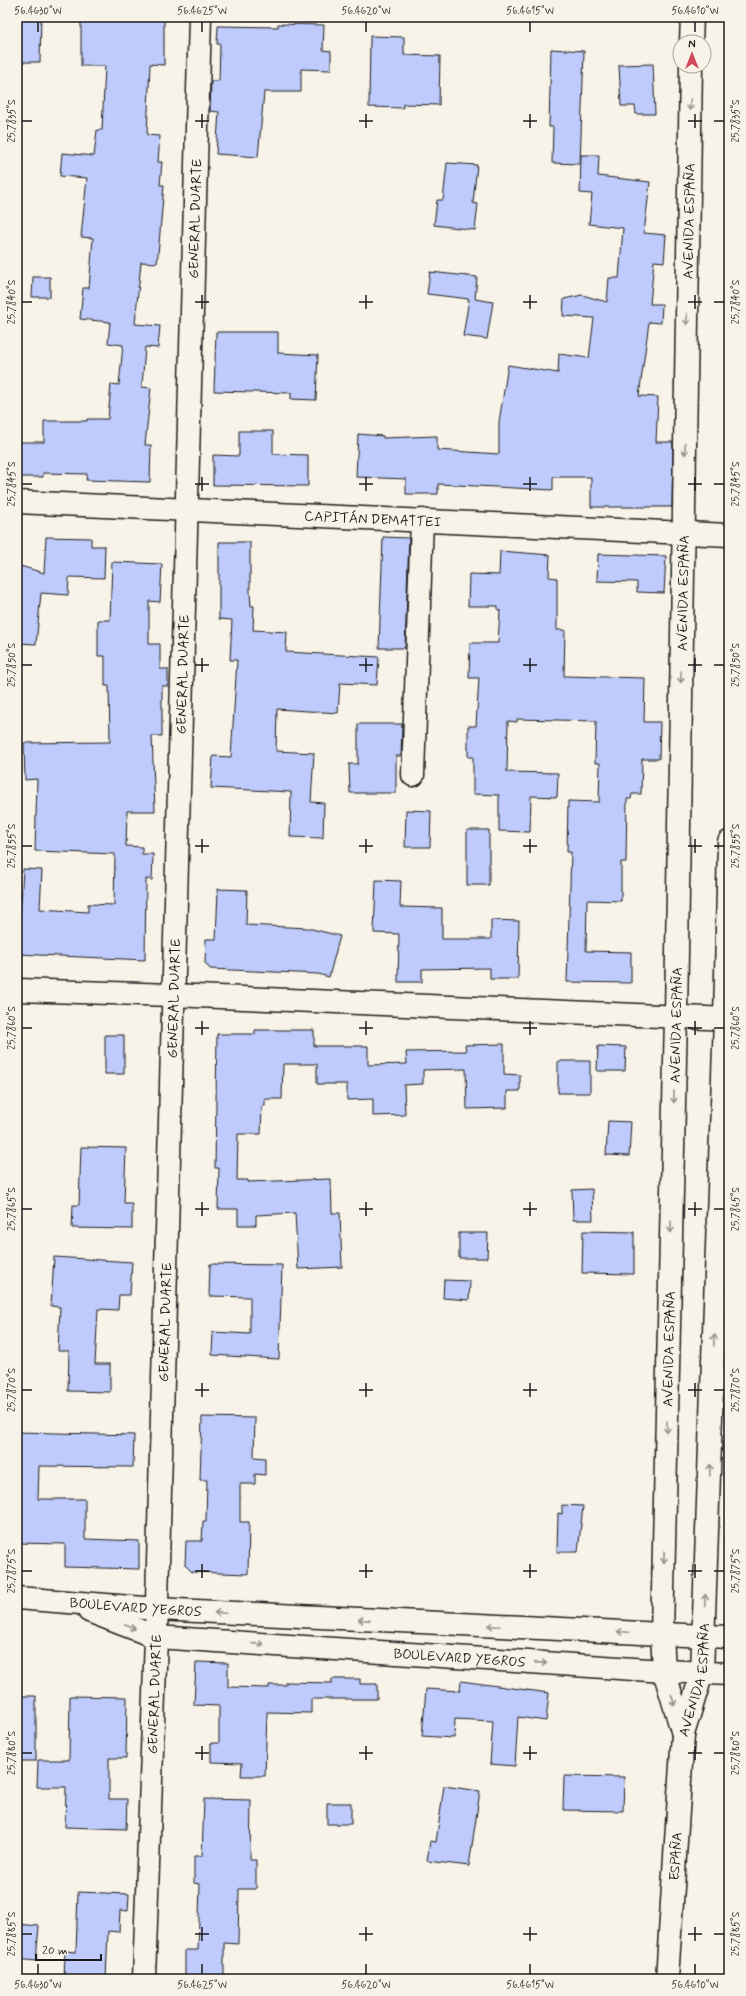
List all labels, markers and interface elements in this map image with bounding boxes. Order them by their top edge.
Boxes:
text: 56.4630°W [14,4,62,18]
text: 56.4625°W [177,4,227,18]
text: 56.4620°W [341,4,391,18]
text: 56.4615°W [506,4,554,18]
text: 56.4610°W [671,4,719,18]
north arrow [672,34,712,74]
text: N [688,38,696,52]
one-way arrow [686,98,694,111]
text: 25.7835°S [5,99,19,143]
text: 25.7835°S [729,99,743,143]
street label: GENERAL DUARTE [185,159,206,279]
street label: AVENIDA ESPAÑA [680,163,699,279]
text: 25.7840°S [5,279,19,324]
text: 25.7840°S [729,279,743,324]
one-way arrow [683,312,691,325]
one-way arrow [681,442,689,455]
text: 25.7845°S [5,461,19,506]
text: 25.7845°S [729,461,743,506]
street label: CAPITÁN DEMATTEI [304,507,441,532]
street label: AVENIDA ESPAÑA [674,535,694,651]
street label: GENERAL DUARTE [173,615,194,735]
text: 25.7850°S [5,642,19,687]
text: 25.7850°S [729,642,743,687]
one-way arrow [677,670,685,683]
text: 25.7855°S [5,823,19,868]
text: 25.7855°S [729,823,743,868]
street label: GENERAL DUARTE [164,938,185,1059]
street label: AVENIDA ESPAÑA [666,967,687,1083]
text: 25.7860°S [5,1006,19,1050]
text: 25.7860°S [729,1006,743,1050]
one-way arrow [670,1090,678,1103]
text: 25.7865°S [5,1187,19,1231]
text: 25.7865°S [729,1187,743,1231]
one-way arrow [667,1220,675,1233]
street label: GENERAL DUARTE [155,1262,176,1382]
street label: AVENIDA ESPAÑA [659,1291,680,1407]
one-way arrow [710,1334,718,1347]
text: 25.7870°S [5,1367,19,1412]
text: 25.7870°S [729,1367,743,1412]
one-way arrow [663,1420,671,1433]
one-way arrow [706,1464,713,1477]
text: 25.7875°S [5,1548,19,1593]
text: 25.7875°S [729,1548,743,1593]
one-way arrow [660,1550,668,1563]
street label: BOULEVARD YEGROS [69,1594,202,1621]
one-way arrow [701,1594,709,1607]
one-way arrow [214,1609,227,1616]
one-way arrow [358,1616,371,1623]
one-way arrow [488,1622,501,1630]
street label: AVENIDA ESPAÑA [675,1623,714,1739]
one-way arrow [123,1624,135,1632]
one-way arrow [617,1629,630,1636]
street label: GENERAL DUARTE [144,1634,166,1754]
one-way arrow [251,1641,264,1648]
street label: BOULEVARD YEGROS [393,1645,526,1672]
one-way arrow [534,1659,547,1666]
one-way arrow [670,1693,677,1706]
text: 25.7880°S [5,1731,19,1775]
text: 25.7880°S [729,1731,743,1775]
street label: ESPAÑA [665,1831,687,1881]
text: 25.7885°S [5,1911,19,1956]
text: 25.7885°S [729,1911,743,1956]
scale bar [36,1936,101,1962]
text: 20 m [42,1943,68,1959]
text: 56.4630°W [14,1978,62,1992]
text: 56.4625°W [177,1978,227,1992]
text: 56.4620°W [341,1978,391,1992]
text: 56.4615°W [506,1978,554,1992]
text: 56.4610°W [671,1978,719,1992]

